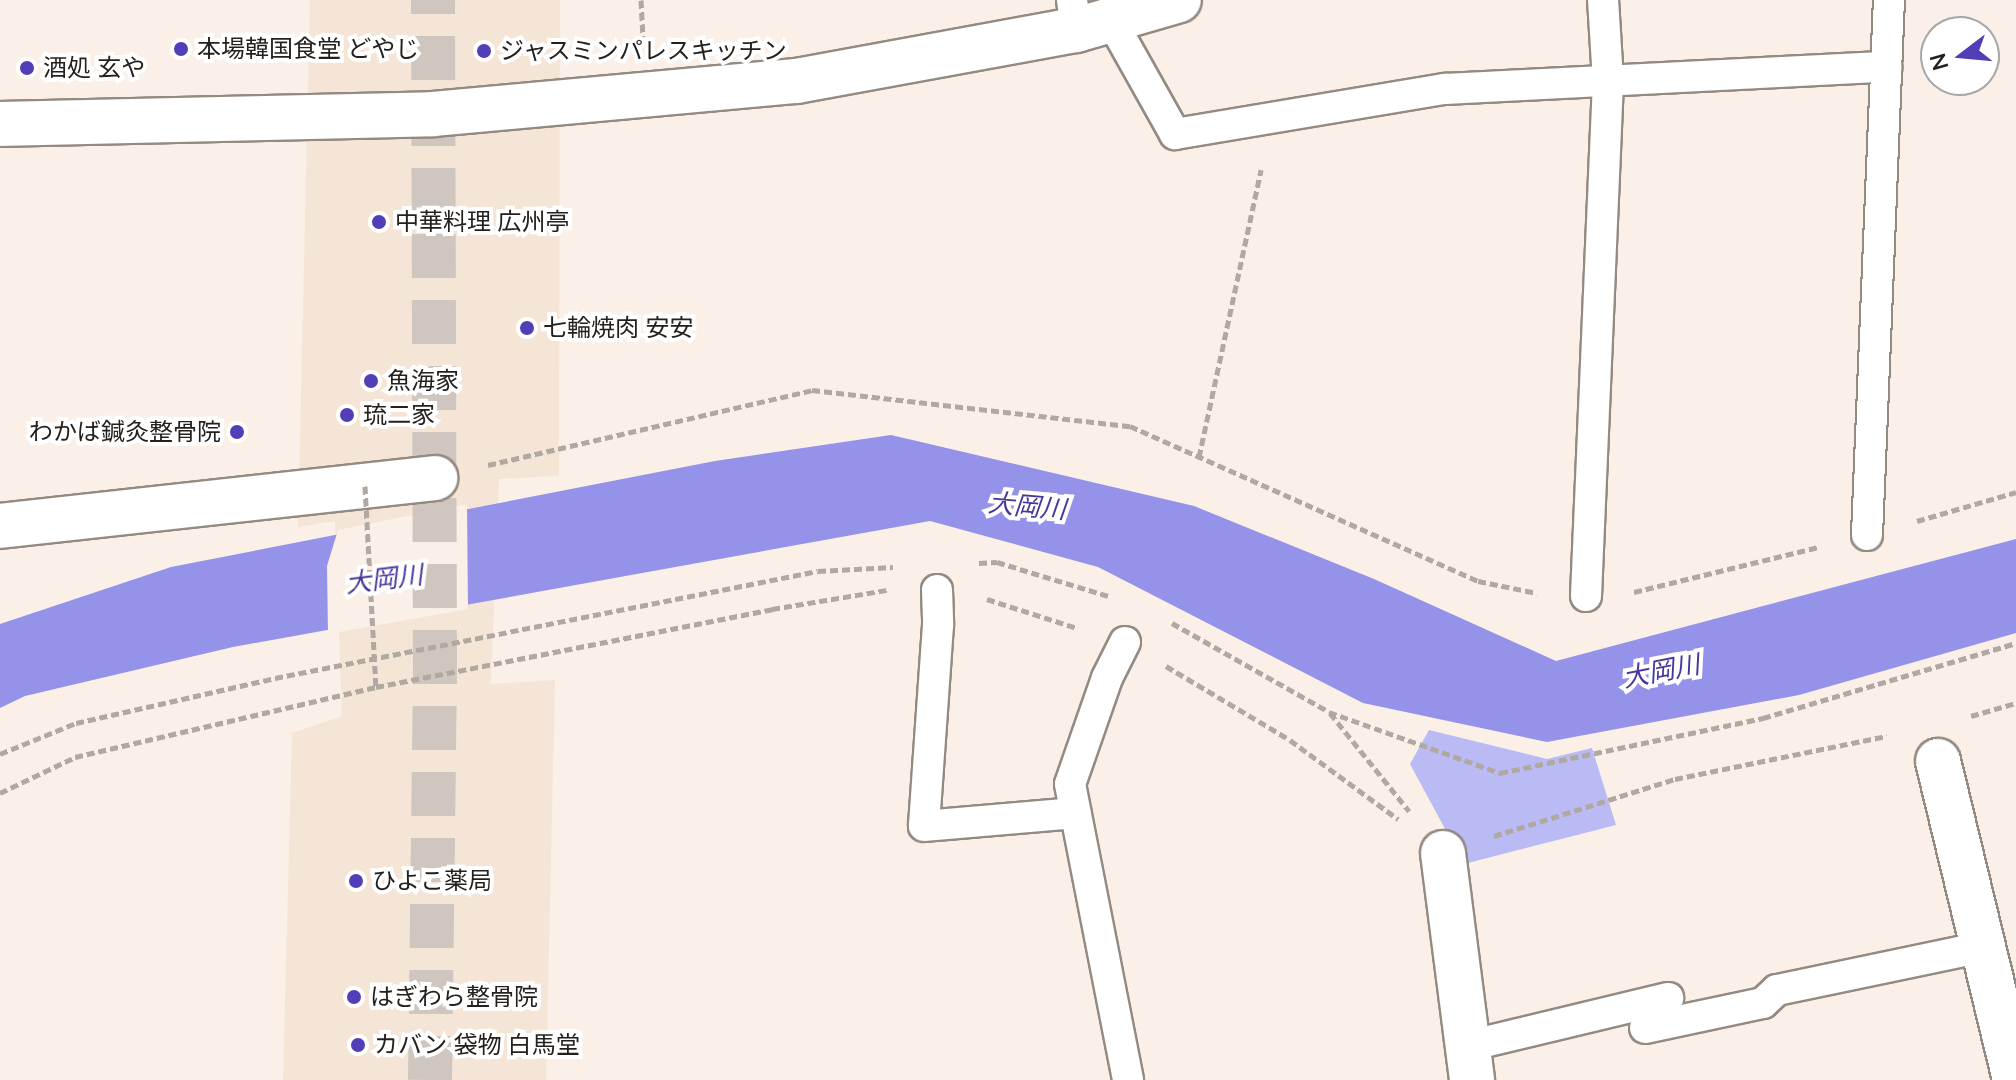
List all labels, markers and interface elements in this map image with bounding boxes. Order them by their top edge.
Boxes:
north arrow [1920,16,2000,96]
place label: 本場韓国食堂 どやじ [197,35,419,63]
place label: ジャスミンパレスキッチン [500,37,788,65]
marker: 本場韓国食堂 どやじ [172,40,190,58]
marker: ジャスミンパレスキッチン [475,42,493,60]
text: N [1923,50,1955,74]
place label: 酒処 玄や [43,54,145,82]
marker: 酒処 玄や [18,59,36,77]
place label: 中華料理 広州亭 [395,208,569,236]
marker: 中華料理 広州亭 [370,213,388,231]
place label: 七輪焼肉 安安 [543,314,693,342]
marker: 七輪焼肉 安安 [518,319,536,337]
place label: 魚海家 [387,367,459,395]
marker: 魚海家 [362,372,380,390]
place label: 琉二家 [363,401,435,429]
marker: 琉二家 [338,406,356,424]
place label: わかば鍼灸整骨院 [29,418,221,446]
marker: わかば鍼灸整骨院 [228,423,246,441]
water label: 大岡川 [987,487,1067,525]
water label: 大岡川 [343,559,425,599]
water label: 大岡川 [1620,648,1702,694]
place label: ひよこ薬局 [372,867,492,895]
marker: ひよこ薬局 [347,872,365,890]
place label: はぎわら整骨院 [370,983,538,1011]
marker: はぎわら整骨院 [345,988,363,1006]
place label: カバン 袋物 白馬堂 [374,1031,579,1059]
marker: カバン 袋物 白馬堂 [349,1036,367,1054]

